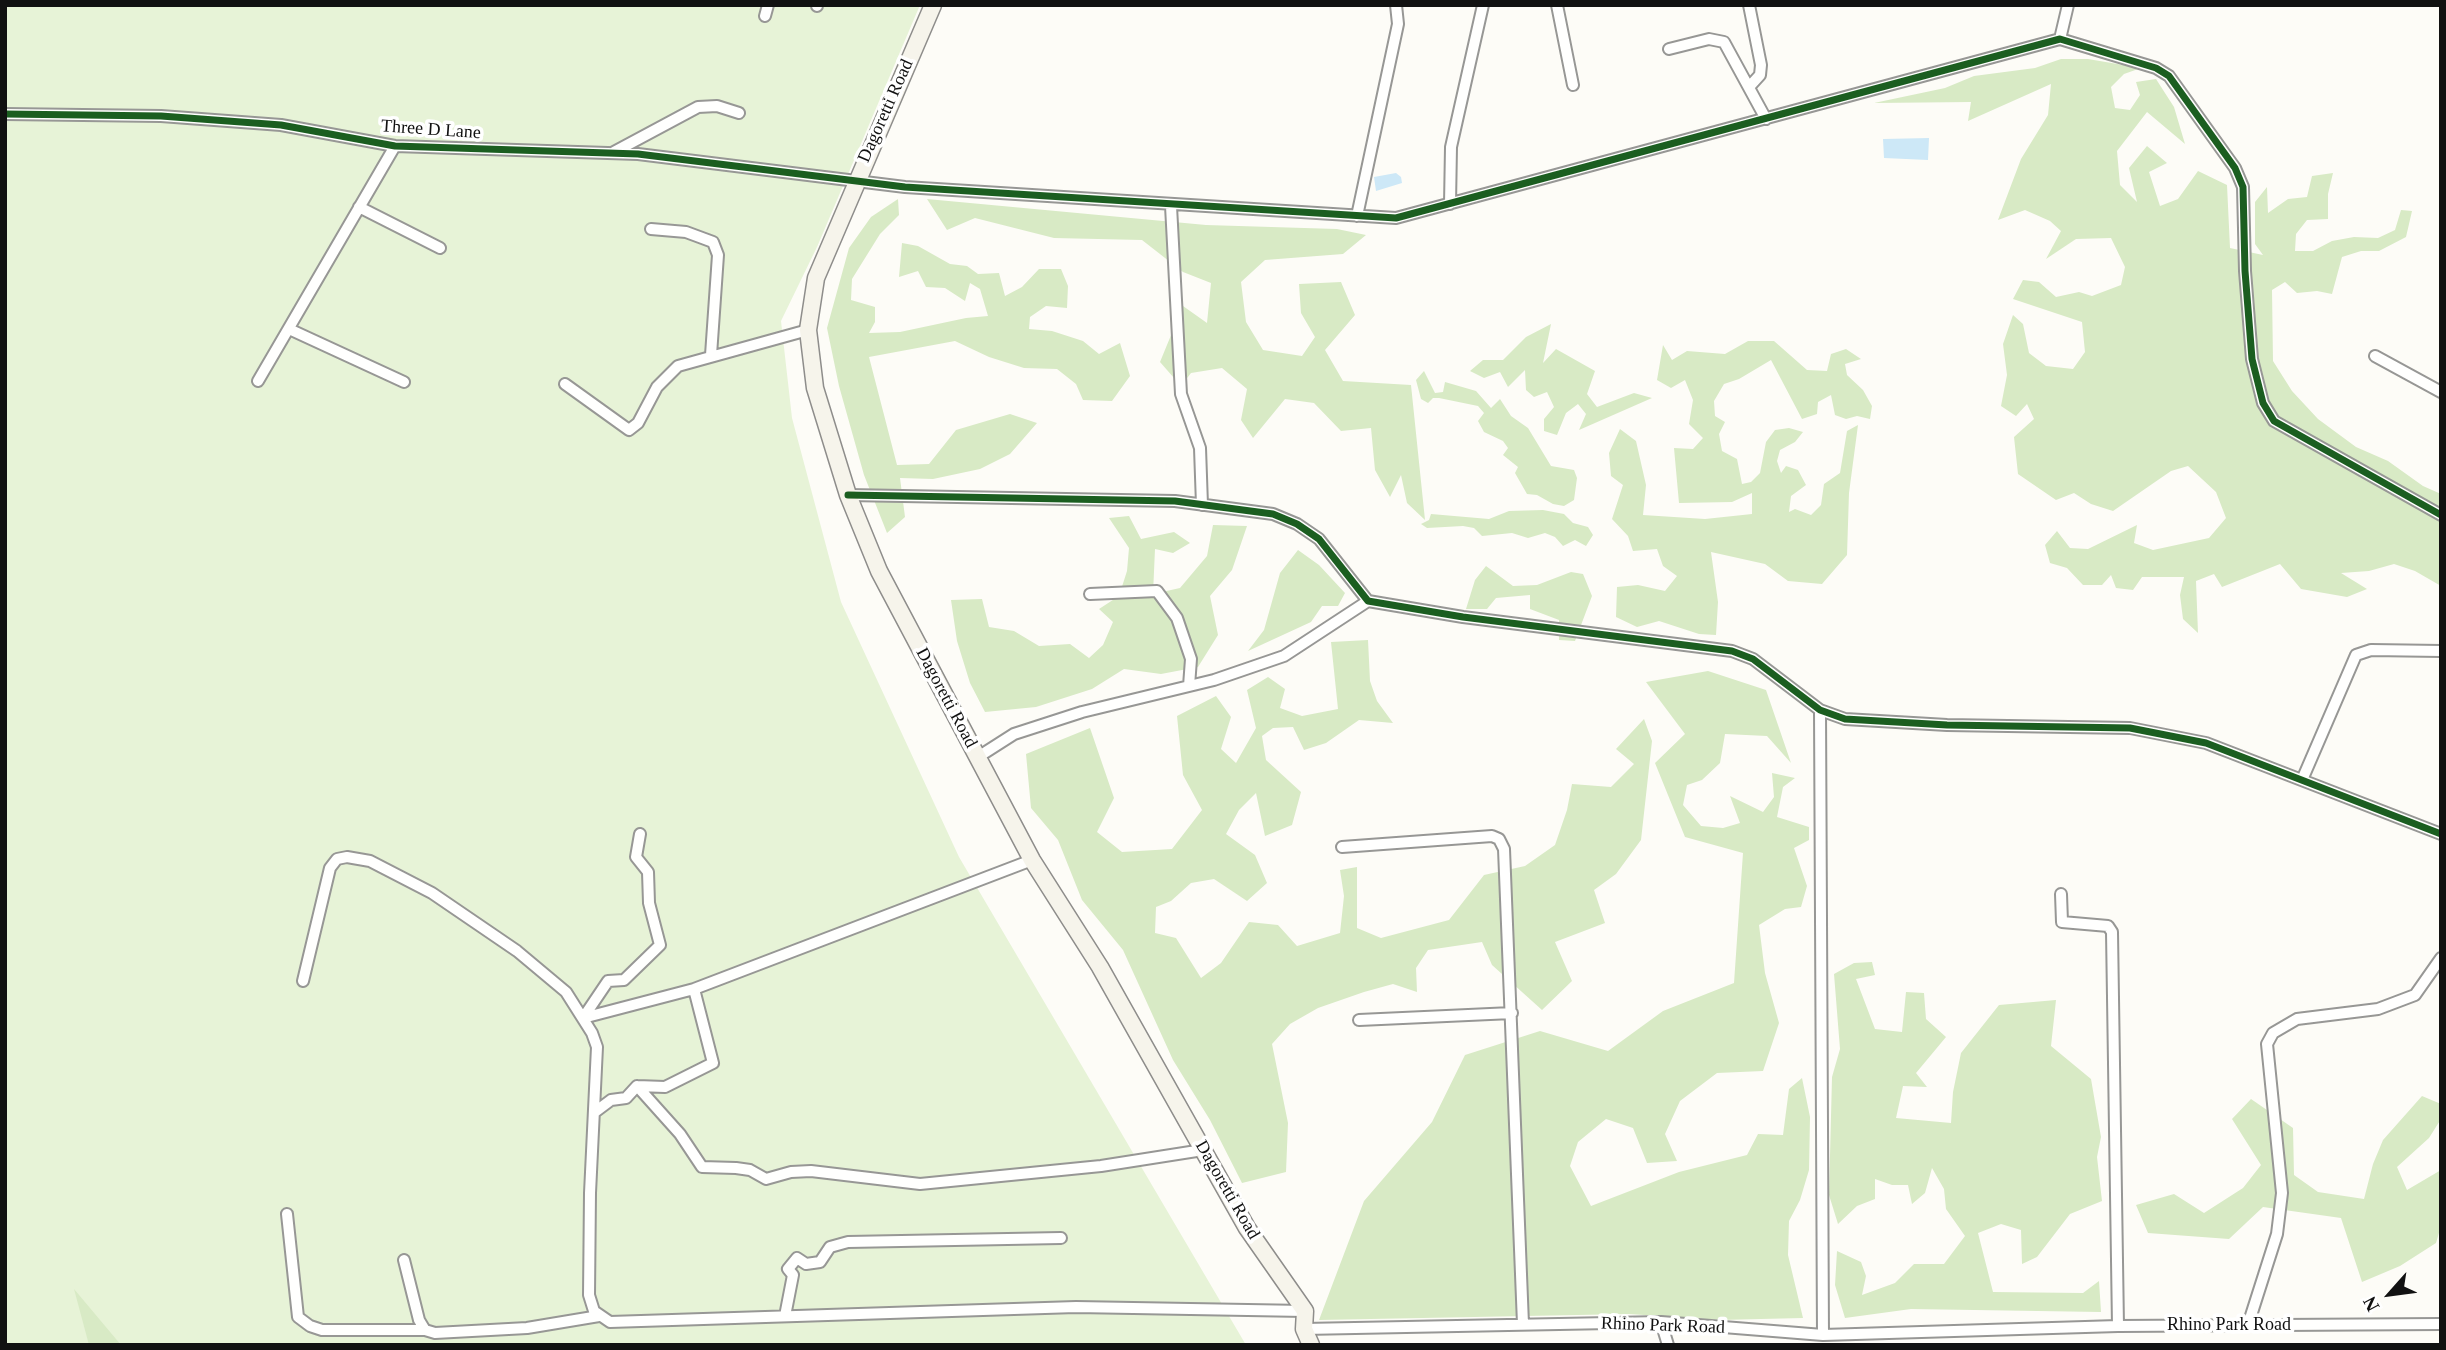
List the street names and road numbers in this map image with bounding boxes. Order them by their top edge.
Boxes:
street label: Dagoretti Road [854,56,918,166]
street label: Three D Lane [380,116,482,144]
street label: Dagoretti Road [911,644,981,752]
street label: Dagoretti Road [1190,1137,1264,1243]
street label: Rhino Park Road [1601,1313,1725,1339]
street label: Rhino Park Road [2167,1314,2291,1336]

